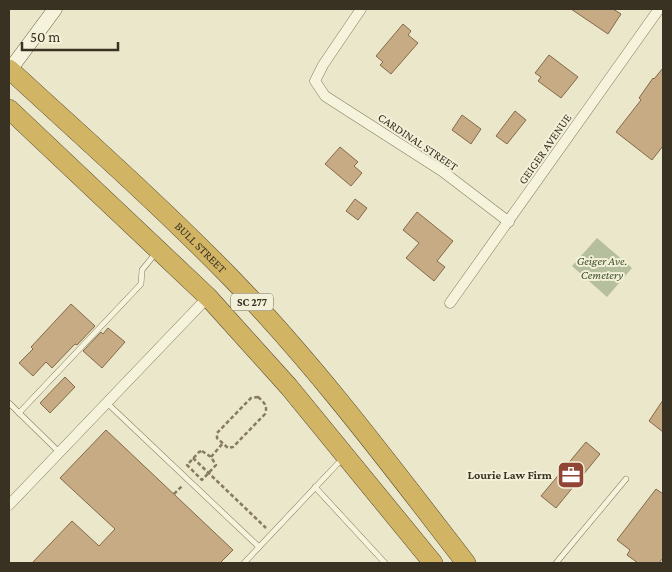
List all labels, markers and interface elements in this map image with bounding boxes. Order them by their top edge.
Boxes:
scale bar [22,20,119,52]
text: 50 m [30,29,60,45]
street label: CARDINAL STREET [375,110,461,174]
street label: GEIGER AVENUE [515,111,575,187]
street label: BULL STREET [172,219,230,276]
park label: Geiger Ave. Cemetery [577,254,627,282]
road number: SC 277 [231,294,273,310]
office icon: Lourie Law Firm [556,460,586,490]
place label: Lourie Law Firm [468,468,553,482]

